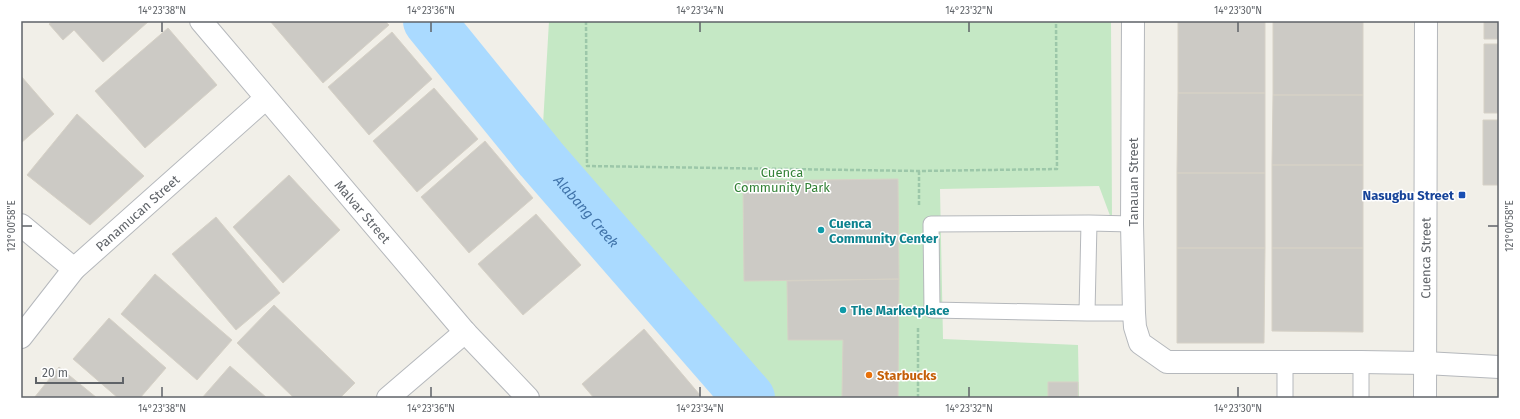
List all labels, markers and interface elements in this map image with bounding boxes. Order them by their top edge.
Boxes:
text: 14°23'38"N [138,5,186,17]
text: 14°23'36"N [407,5,455,17]
text: 14°23'34"N [676,5,724,17]
text: 14°23'32"N [945,5,993,17]
text: 14°23'30"N [1214,5,1262,17]
street label: Tanauan Street [1126,137,1141,226]
park label: Cuenca Community Park [734,165,830,195]
street label: Panamucan Street [92,171,182,254]
water label: Alabang Creek [550,171,623,251]
street label: Malvar Street [332,177,394,246]
place label: Nasugbu Street [1363,188,1455,203]
marker: Nasugbu Street [1457,190,1467,200]
text: 121°00'58"E [6,200,18,252]
text: 121°00'58"E [1504,200,1516,252]
place label: Cuenca Community Center [829,216,939,246]
street label: Cuenca Street [1418,217,1433,299]
marker: Cuenca Community Center [816,225,826,235]
place label: The Marketplace [851,303,949,318]
marker: The Marketplace [838,305,848,315]
scale bar [36,359,123,385]
text: 20 m [42,366,68,380]
place label: Starbucks [877,368,937,383]
marker: Starbucks [864,370,874,380]
text: 14°23'38"N [138,403,186,415]
text: 14°23'36"N [407,403,455,415]
text: 14°23'34"N [676,403,724,415]
text: 14°23'32"N [945,403,993,415]
text: 14°23'30"N [1214,403,1262,415]

